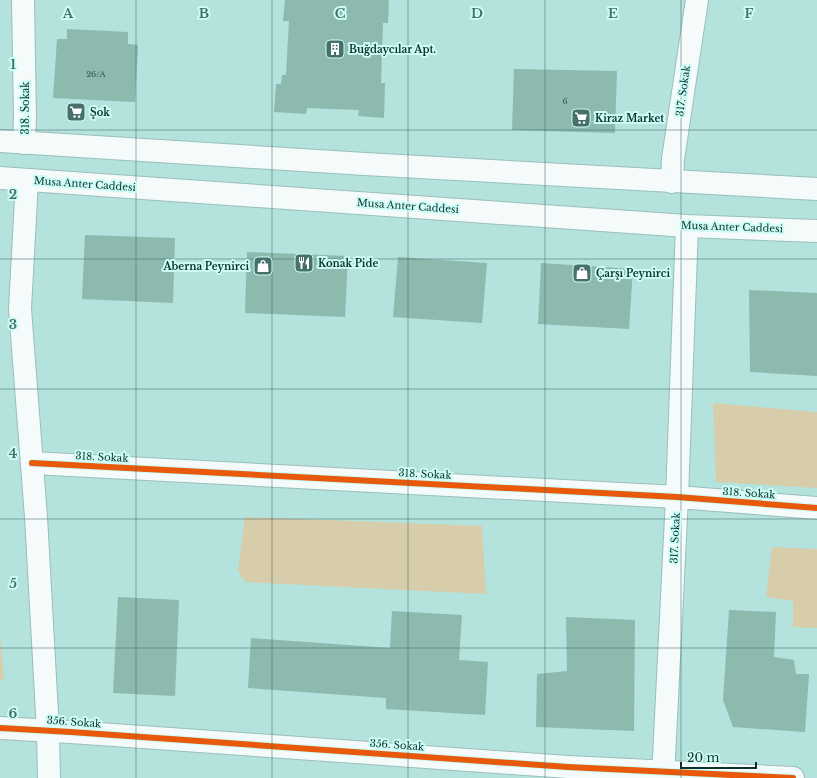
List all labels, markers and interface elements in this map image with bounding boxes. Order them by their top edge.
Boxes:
text: A [62,5,74,22]
text: B [199,5,209,22]
text: C [335,5,346,22]
text: D [471,5,483,22]
text: E [608,5,618,22]
text: F [745,5,754,22]
building icon: Buğdaycılar Apt. [324,38,346,60]
place label: Buğdaycılar Apt. [349,43,436,56]
text: 1 [10,56,16,73]
street label: 317. Sokak [673,64,693,117]
house number: 26/A [86,69,107,79]
street label: 318. Sokak [19,81,32,135]
house number: 6 [562,96,568,106]
supermarket icon: Şok [65,101,87,123]
place label: Şok [90,106,110,119]
supermarket icon: Kiraz Market [570,107,592,129]
place label: Kiraz Market [595,112,664,125]
street label: Musa Anter Caddesi [34,174,137,194]
text: 2 [9,186,17,203]
street label: Musa Anter Caddesi [357,196,460,216]
street label: Musa Anter Caddesi [681,219,784,235]
restaurant icon: Konak Pide [293,252,315,274]
shop icon: Aberna Peynirci [252,255,274,277]
place label: Konak Pide [318,257,378,270]
place label: Aberna Peynirci [163,260,249,273]
shop icon: Çarşı Peynirci [571,262,593,284]
place label: Çarşı Peynirci [596,267,670,280]
text: 3 [9,316,17,333]
text: 4 [9,445,18,462]
street label: 318. Sokak [75,449,130,465]
street label: 318. Sokak [398,466,453,482]
street label: 318. Sokak [722,485,777,501]
street label: 317. Sokak [667,511,683,564]
text: 5 [9,575,17,592]
text: 6 [9,705,18,722]
street label: 356. Sokak [46,714,103,730]
street label: 356. Sokak [369,737,426,753]
scale bar [681,744,756,770]
text: 20 m [687,750,719,765]

